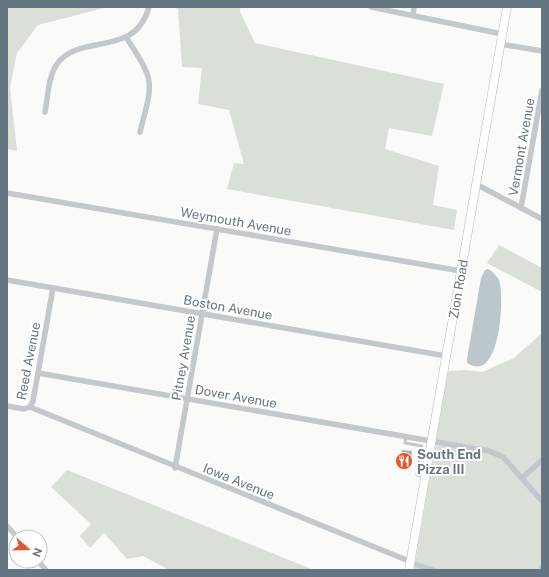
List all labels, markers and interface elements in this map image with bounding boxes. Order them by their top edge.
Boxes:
street label: Vermont Avenue [505,97,537,197]
street label: Weymouth Avenue [179,204,293,239]
street label: Zion Road [446,258,471,320]
street label: Boston Avenue [182,292,274,323]
street label: Pitney Avenue [169,314,198,402]
street label: Reed Avenue [14,321,43,401]
street label: Dover Avenue [194,382,278,411]
place label: South End Pizza III [417,447,481,477]
restaurant icon: South End Pizza III [394,451,414,471]
street label: Iowa Avenue [201,460,277,503]
north arrow [8,529,48,569]
text: N [30,546,45,559]

